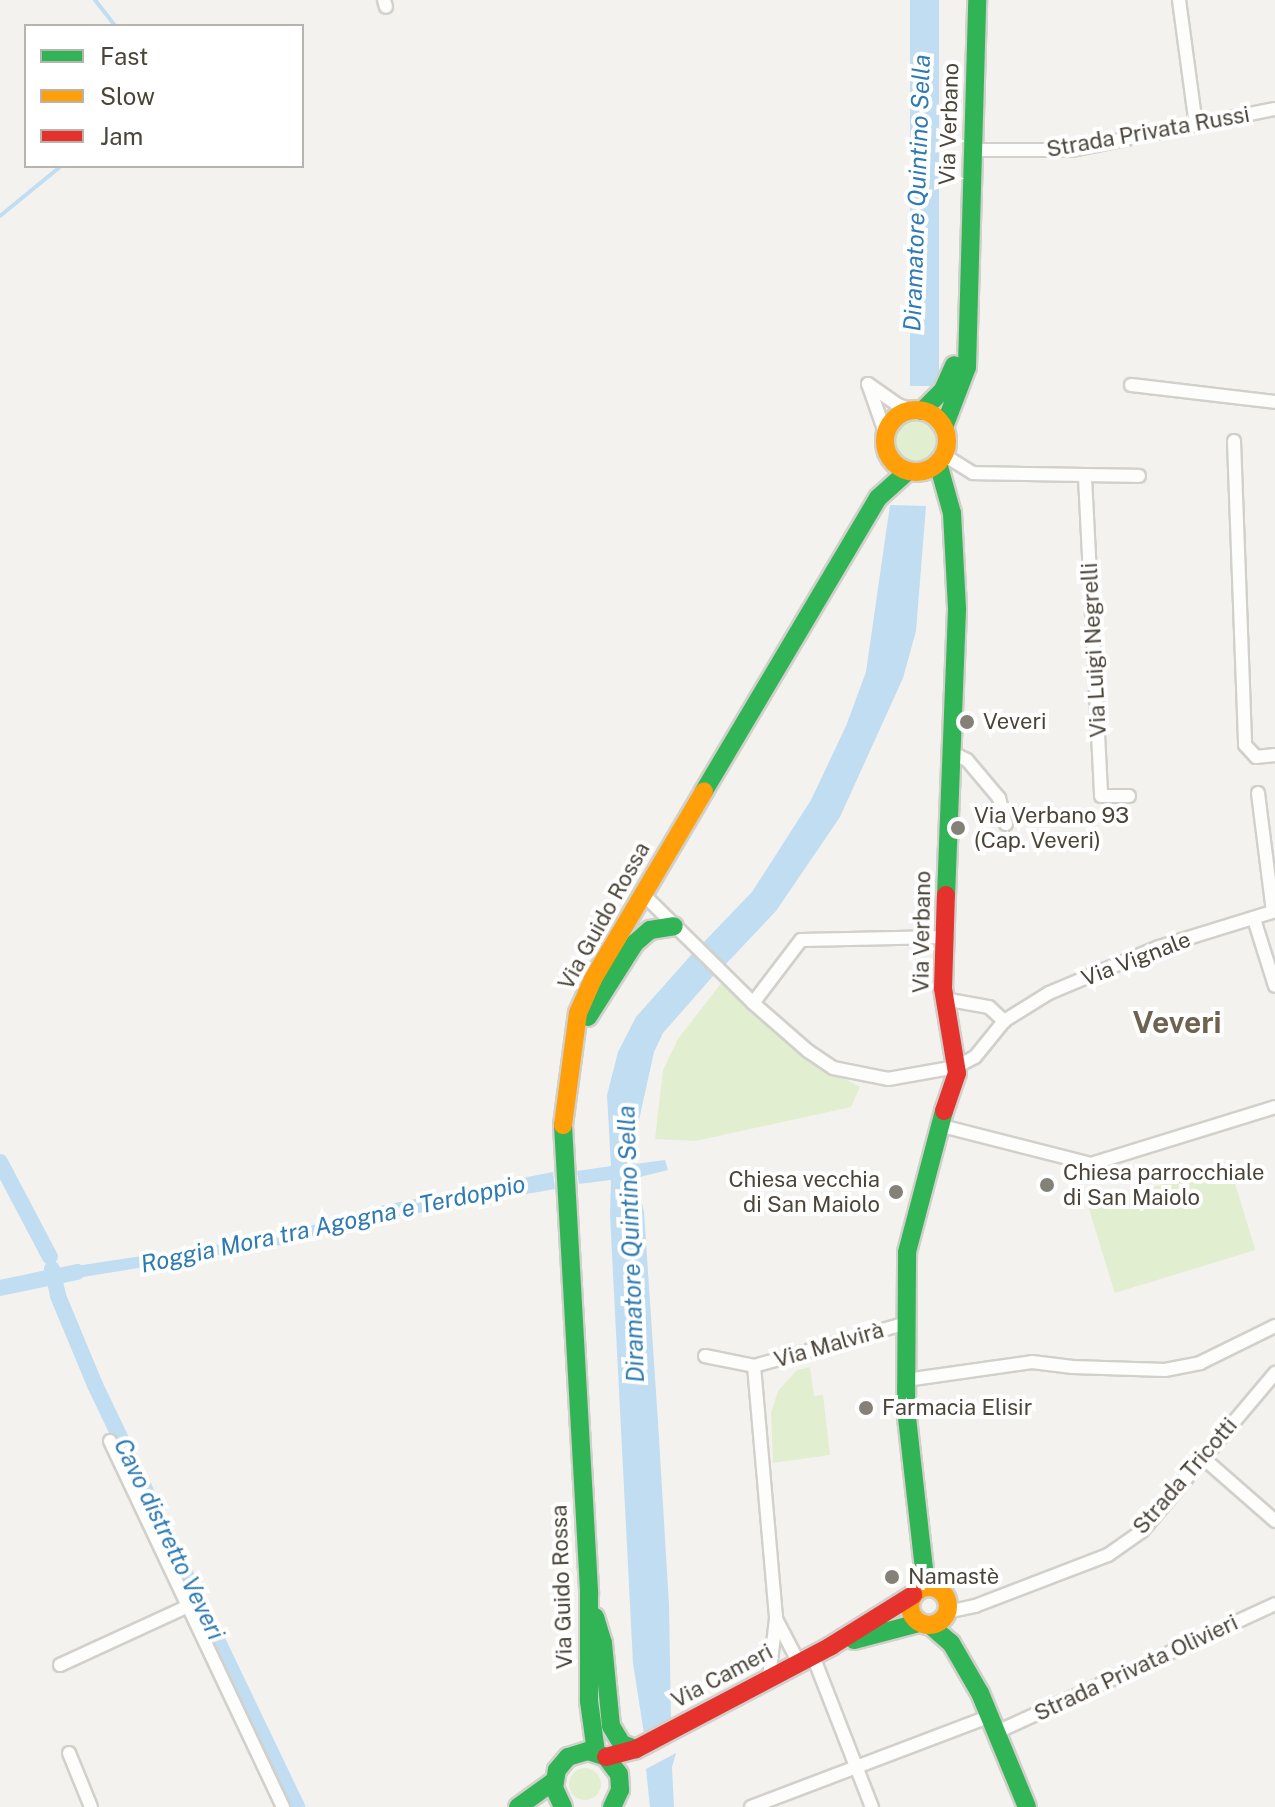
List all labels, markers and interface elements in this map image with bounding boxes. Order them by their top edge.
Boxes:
legend [24,24,304,168]
text: Fast [100,42,148,70]
water label: Diramatore Quintino Sella [898,54,936,332]
street label: Via Verbano [934,62,964,186]
text: Slow [100,82,155,110]
street label: Strada Privata Russi [1044,101,1252,163]
text: Jam [100,122,143,150]
street label: Via Luigi Negrelli [1076,562,1112,738]
place label: Veveri [983,709,1046,735]
marker: Veveri [958,713,976,731]
place label: Via Verbano 93 (Cap. Veveri) [974,802,1130,854]
marker: Via Verbano 93 (Cap. Veveri) [949,819,967,837]
street label: Via Guido Rossa [553,838,655,994]
street label: Via Verbano [908,870,936,994]
street label: Via Vignale [1078,926,1194,992]
district label: Veveri [1132,1004,1222,1040]
water label: Diramatore Quintino Sella [612,1105,650,1383]
place label: Chiesa parrocchiale di San Maiolo [1063,1159,1265,1210]
place label: Chiesa vecchia di San Maiolo [728,1166,880,1218]
water label: Roggia Mora tra Agogna e Terdoppio [138,1169,528,1279]
marker: Chiesa parrocchiale di San Maiolo [1038,1176,1056,1194]
marker: Chiesa vecchia di San Maiolo [887,1183,905,1201]
street label: Via Malvirà [771,1317,887,1373]
place label: Farmacia Elisir [882,1395,1032,1421]
marker: Farmacia Elisir [857,1399,875,1417]
street label: Strada Tricotti [1127,1412,1243,1540]
water label: Cavo distretto Veveri [107,1433,231,1645]
street label: Via Guido Rossa [546,1504,578,1670]
place label: Namastè [908,1564,999,1590]
marker: Namastè [883,1568,901,1586]
street label: Strada Privata Olivieri [1030,1609,1242,1727]
street label: Via Cameri [667,1638,777,1714]

